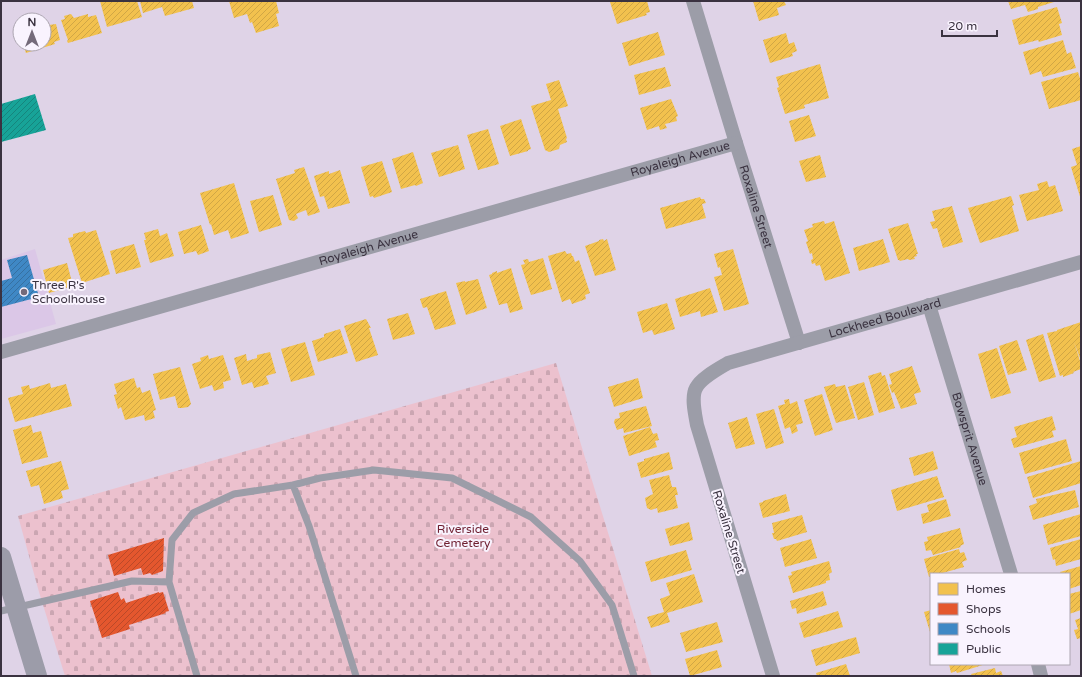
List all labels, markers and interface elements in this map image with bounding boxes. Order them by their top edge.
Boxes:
north arrow [12,12,52,52]
scale bar [942,12,997,38]
text: N [28,16,36,29]
text: 20 m [948,19,977,33]
street label: Royaleigh Avenue [629,138,732,180]
street label: Roxaline Street [736,163,776,250]
street label: Royaleigh Avenue [317,227,420,268]
place label: Three R's Schoolhouse [32,278,105,306]
marker: Three R's Schoolhouse [19,287,29,297]
street label: Lockheed Boulevard [827,295,943,341]
street label: Bowsprit Avenue [949,391,991,487]
street label: Roxaline Street [710,489,748,576]
park label: Riverside Cemetery [435,522,491,550]
legend [930,573,1070,665]
text: Homes [966,582,1006,596]
text: Shops [966,602,1001,616]
text: Schools [966,622,1011,636]
text: Public [966,642,1001,656]

